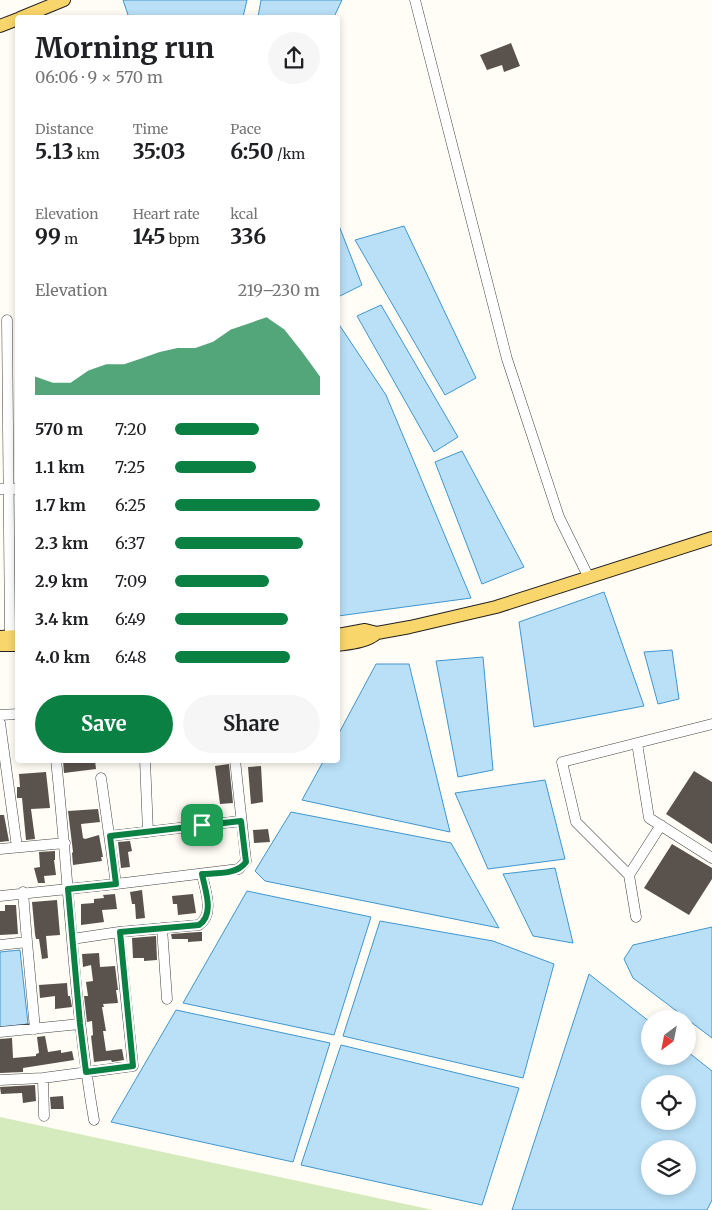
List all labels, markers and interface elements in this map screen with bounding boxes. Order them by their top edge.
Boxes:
text: Morning run [35,30,214,66]
button: share [268,32,320,84]
text: 06:06 · 9 × 570 m [35,67,163,87]
text: Distance [35,120,94,138]
text: Time [133,120,168,138]
text: Pace [230,120,261,138]
text: 5.13 [35,138,74,165]
text: 35:03 [133,138,186,165]
text: 6:50 [230,138,274,165]
text: km [74,145,100,163]
text: /km [274,145,305,163]
text: Elevation [35,205,99,223]
text: Heart rate [133,205,200,223]
text: kcal [230,205,258,223]
text: 99 [35,223,61,250]
text: 145 [133,223,165,250]
text: 336 [230,223,266,250]
text: m [61,230,78,248]
text: bpm [165,230,200,248]
text: Elevation [35,280,108,300]
text: 219–230 m [238,280,320,300]
text: 570 m [35,419,83,439]
text: 7:20 [115,419,147,439]
text: 1.1 km [35,457,85,477]
text: 7:25 [115,457,145,477]
text: 1.7 km [35,495,86,515]
text: 6:25 [115,495,146,515]
text: 2.3 km [35,533,88,553]
text: 6:37 [115,533,145,553]
text: 2.9 km [35,571,88,591]
text: 7:09 [115,571,147,591]
text: 3.4 km [35,609,89,629]
text: 6:49 [115,609,146,629]
text: 4.0 km [35,647,90,667]
text: 6:48 [115,647,147,667]
button: Save [35,695,173,753]
button: Share [183,695,320,753]
pin [181,804,223,846]
icon: arrive [188,811,216,839]
north arrow [641,1010,696,1065]
map controls [641,1010,696,1195]
button: locate [641,1075,696,1130]
button: layers [641,1140,696,1195]

